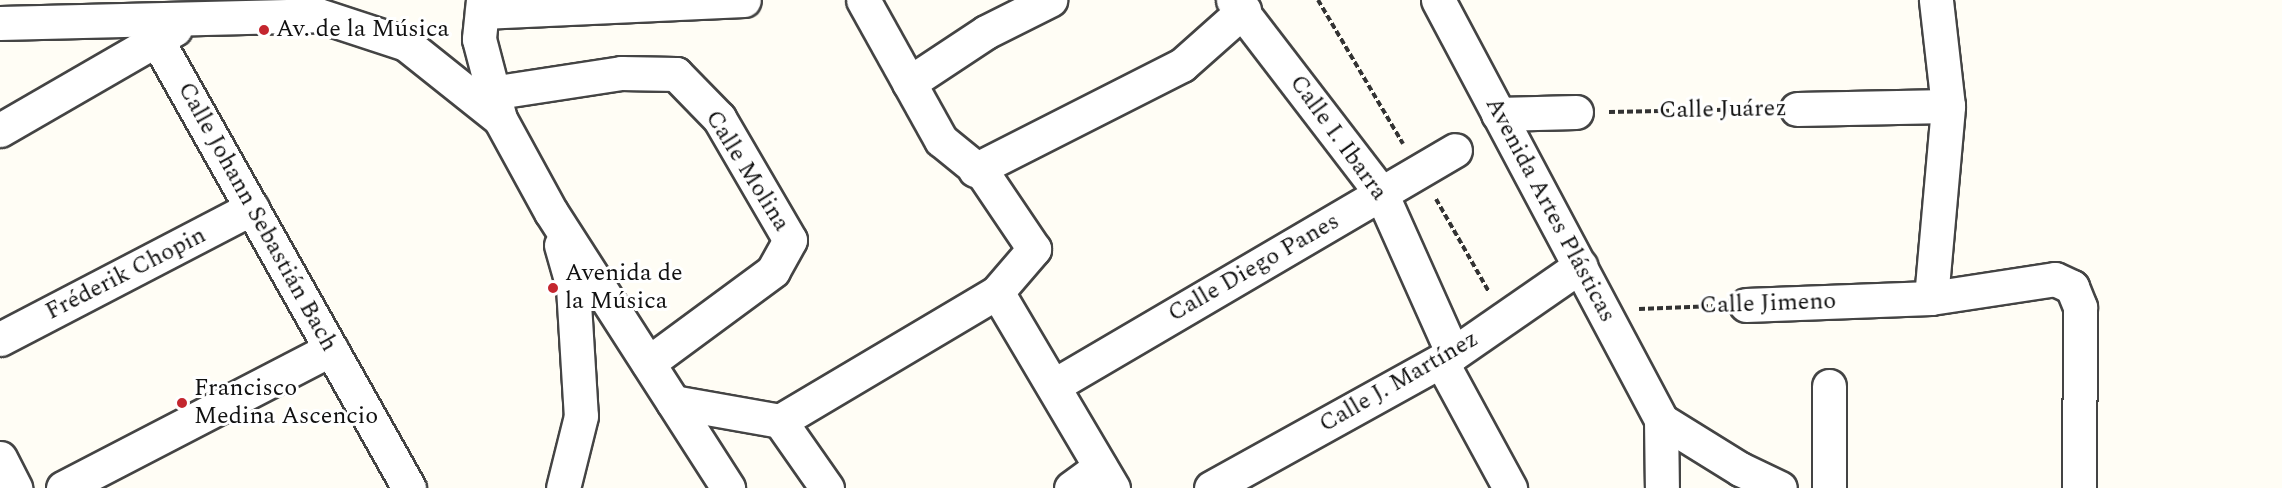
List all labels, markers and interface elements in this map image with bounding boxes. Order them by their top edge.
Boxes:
place label: Av. de la Música [276,16,449,44]
marker: Av. de la Música [257,23,271,37]
street label: Calle I. Ibarra [1283,70,1393,206]
street label: Calle Johann Sebastián Bach [171,77,343,357]
street label: Avenida Artes Plásticas [1478,93,1622,327]
street label: Calle Juárez [1659,94,1787,126]
street label: Calle Molina [699,105,795,237]
street label: Calle Diego Panes [1163,207,1345,329]
street label: Fréderik Chopin [41,221,211,327]
place label: Avenida de la Música [565,260,683,316]
marker: Avenida de la Música [546,281,560,295]
street label: Calle Jimeno [1699,287,1837,321]
street label: Calle J. Martínez [1314,325,1484,439]
place label: Francisco Medina Ascencio [194,375,378,431]
marker: Francisco Medina Ascencio [175,396,189,410]

